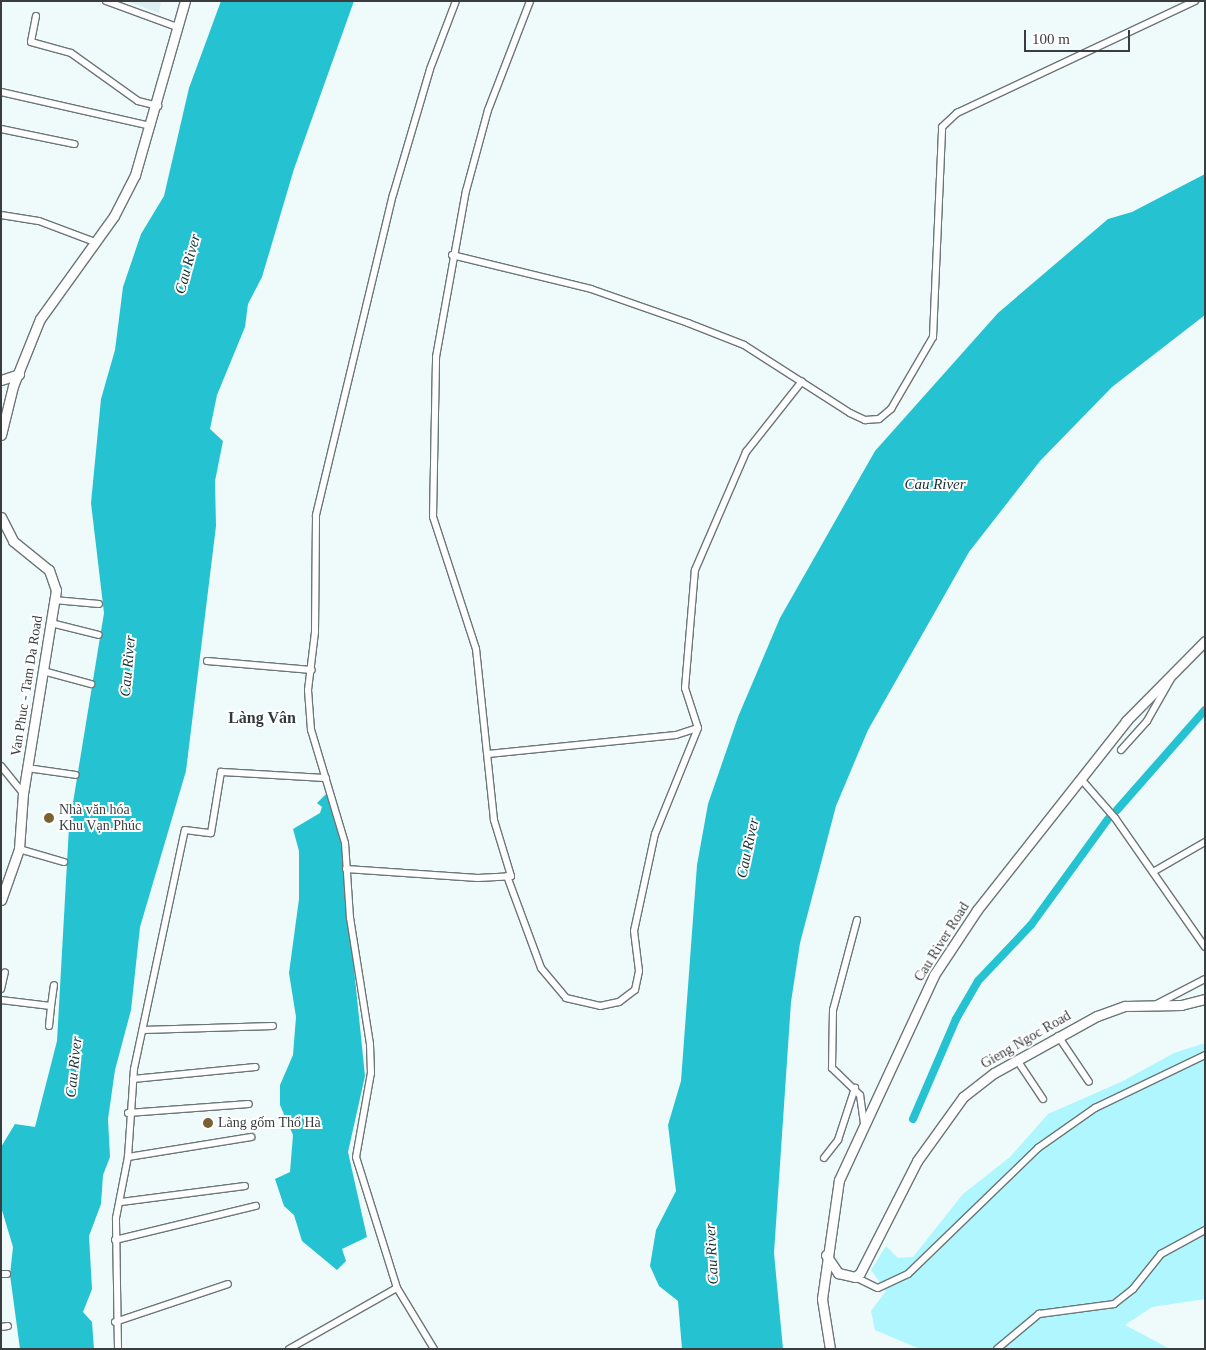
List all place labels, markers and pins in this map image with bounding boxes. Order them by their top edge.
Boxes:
place label: Nhà văn hóa Khu Vạn Phúc [59,802,141,834]
marker: Nhà văn hóa Khu Vạn Phúc [43,812,55,824]
place label: Làng gốm Thổ Hà [218,1115,321,1131]
marker: Làng gốm Thổ Hà [202,1117,214,1129]

